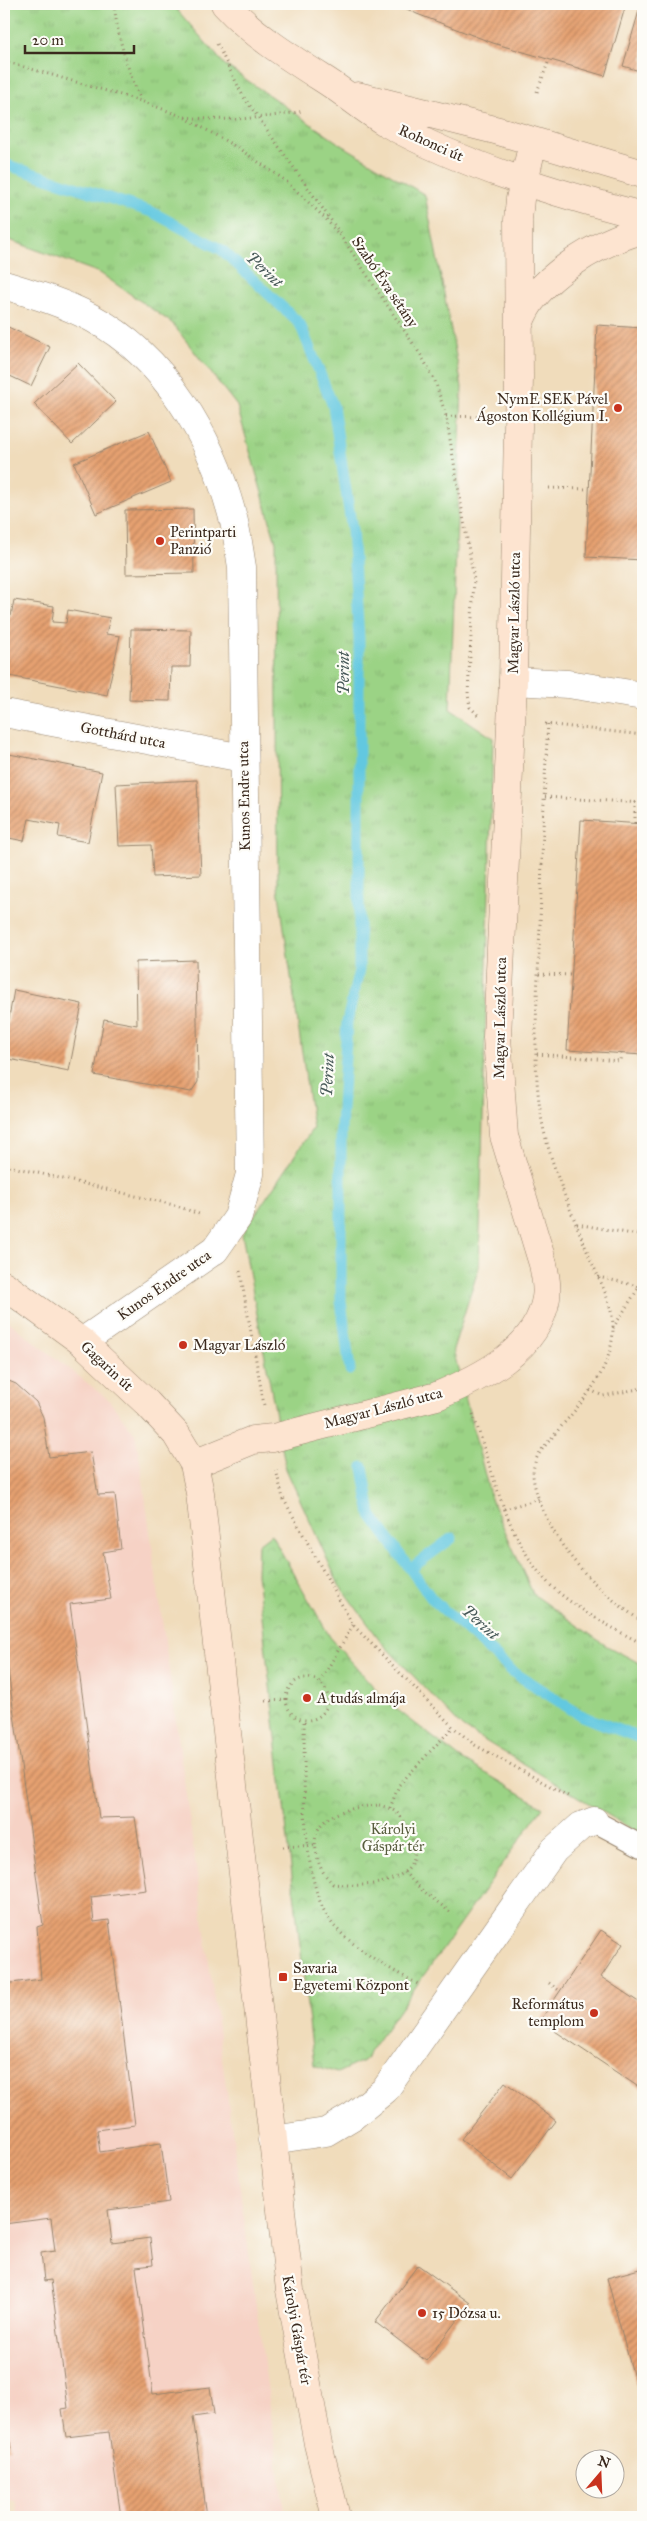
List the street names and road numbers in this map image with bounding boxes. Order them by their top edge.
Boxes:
street label: Rohonci út [396,121,467,166]
street label: Szabó Éva sétány [348,233,423,332]
street label: Magyar László utca [504,551,524,674]
street label: Gotthárd utca [79,718,168,752]
street label: Kunos Endre utca [234,740,254,851]
street label: Magyar László utca [490,956,510,1079]
street label: Kunos Endre utca [114,1246,215,1324]
street label: Gagarin út [77,1337,137,1395]
street label: Magyar László utca [322,1383,445,1432]
street label: Károlyi Gáspár tér [279,2274,316,2387]

